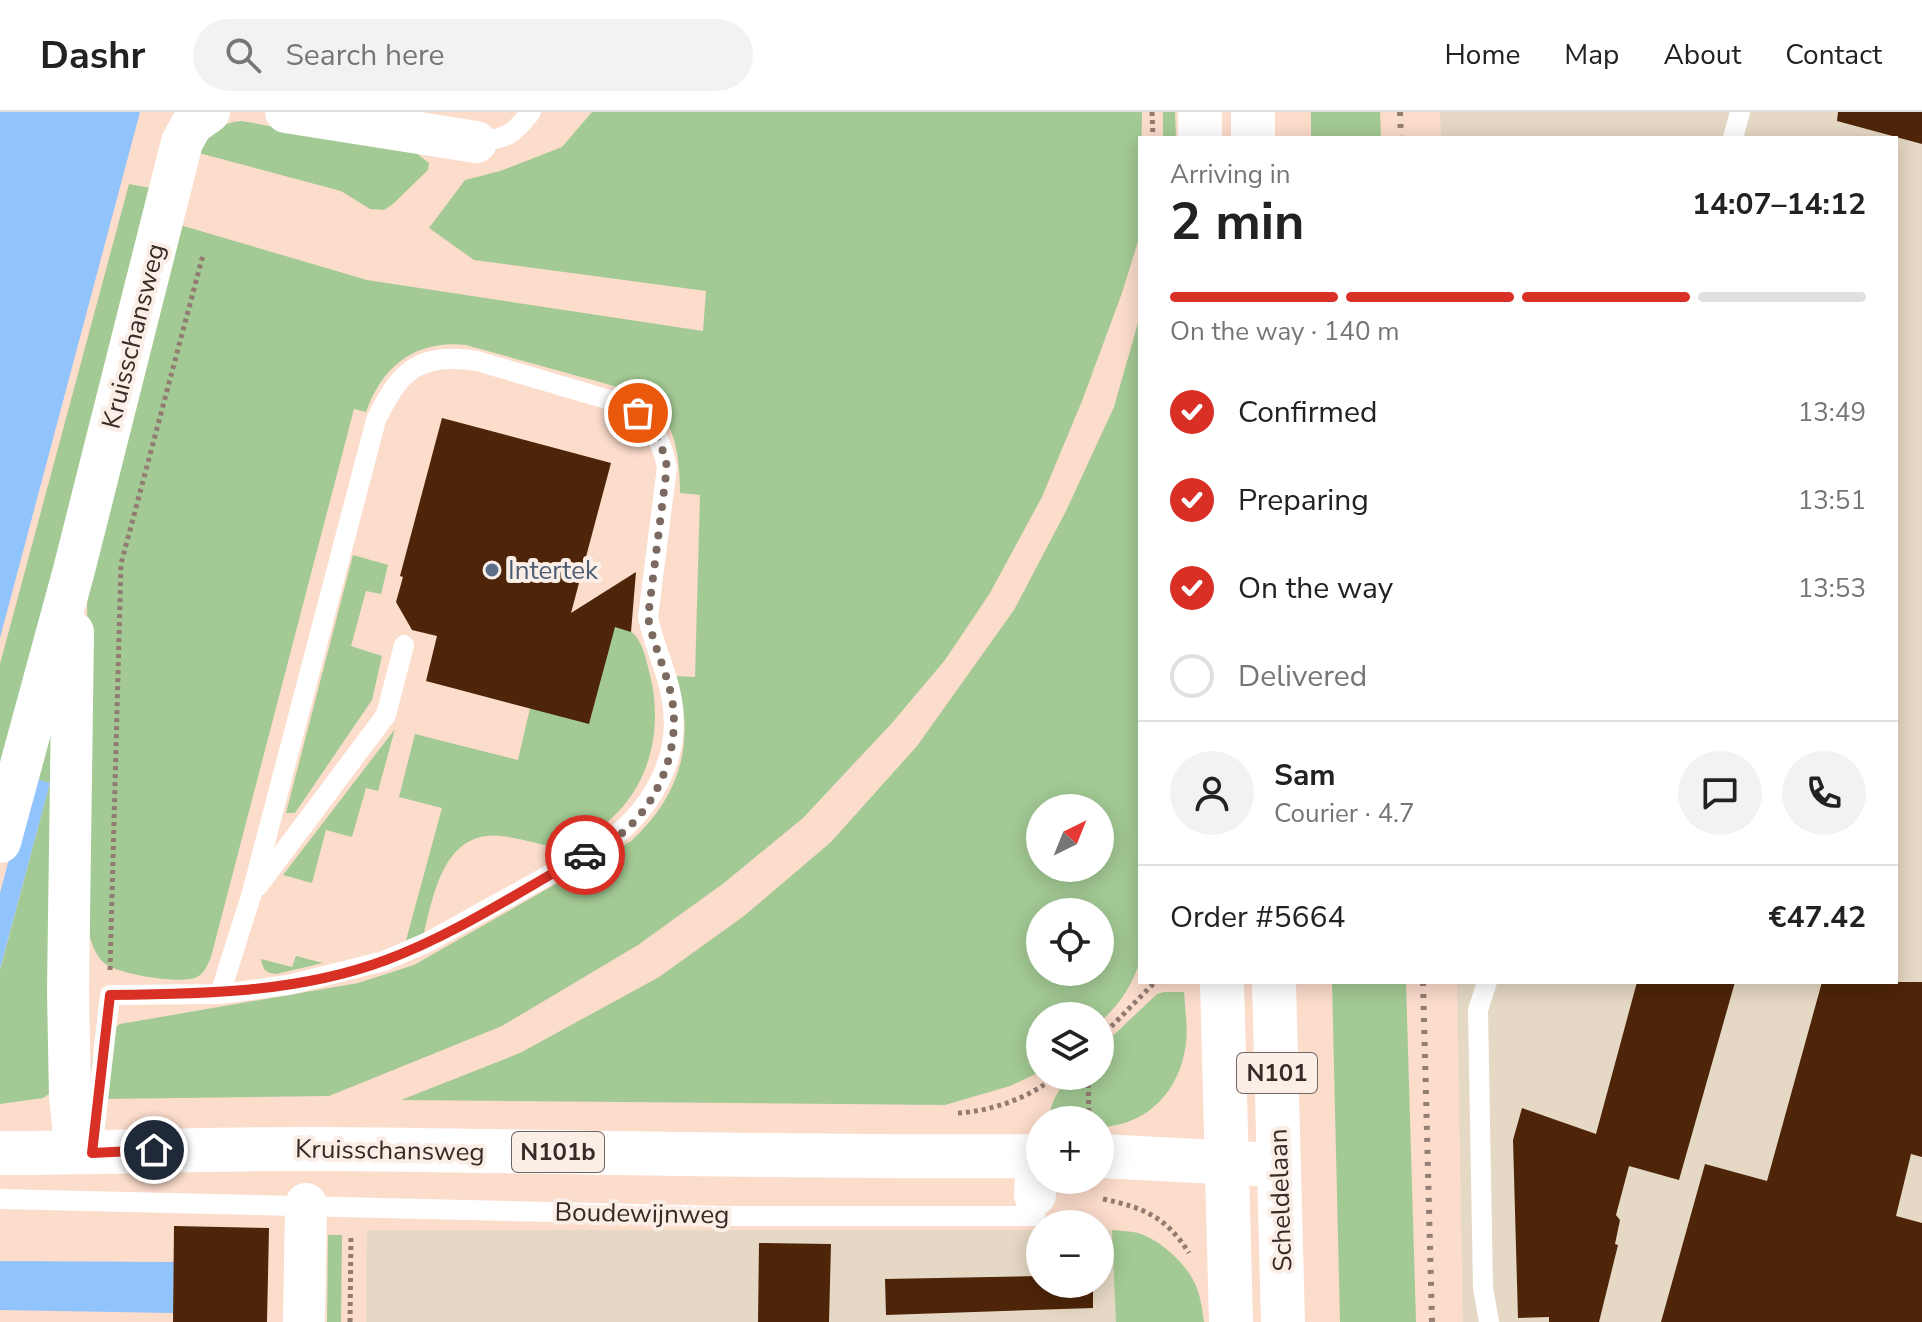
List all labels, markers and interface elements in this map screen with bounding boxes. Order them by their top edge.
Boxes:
search box [193,19,753,91]
text: Dashr [40,30,145,81]
icon: search [221,33,265,77]
text: Search here [285,35,444,76]
text: Home [1445,36,1520,74]
text: Map [1564,36,1619,74]
text: About [1663,36,1741,74]
text: Contact [1785,36,1882,74]
text: Arriving in [1170,157,1291,192]
text: 14:07–14:12 [1692,184,1866,225]
text: 2 min [1170,186,1305,257]
street label: Kruisschansweg [94,240,173,432]
text: On the way · 140 m [1170,314,1399,349]
pin [604,379,672,447]
icon: check [1170,390,1214,434]
icon: bag [616,391,660,435]
text: Confirmed [1238,392,1378,433]
text: 13:49 [1798,395,1866,430]
icon: check [1170,478,1214,522]
text: Preparing [1238,480,1369,521]
text: 13:51 [1798,483,1866,518]
place label: Intertek [508,553,599,588]
marker: Intertek [483,561,501,579]
icon: check [1170,566,1214,610]
text: On the way [1238,568,1393,609]
text: 13:53 [1798,571,1866,606]
text: Delivered [1238,656,1367,697]
button: person [1170,751,1254,835]
button: chat [1678,751,1762,835]
button: phone [1782,751,1866,835]
text: Sam [1274,755,1336,796]
north arrow [1026,794,1114,882]
map controls [1026,794,1114,1298]
text: Courier · 4.7 [1274,796,1415,831]
courier [545,815,625,895]
icon: car [563,833,607,877]
text: Order #5664 [1170,897,1345,938]
text: €47.42 [1769,897,1866,938]
button: locate [1026,898,1114,986]
button: layers [1026,1002,1114,1090]
road number: N101 [1237,1053,1317,1093]
button: + [1026,1106,1114,1194]
pin [120,1116,188,1184]
icon: home [132,1128,176,1172]
street label: Scheldelaan [1261,1128,1300,1272]
street label: Kruisschansweg [295,1131,485,1170]
road number: N101b [512,1132,604,1172]
street label: Boudewijnweg [554,1194,730,1233]
button: − [1026,1210,1114,1298]

